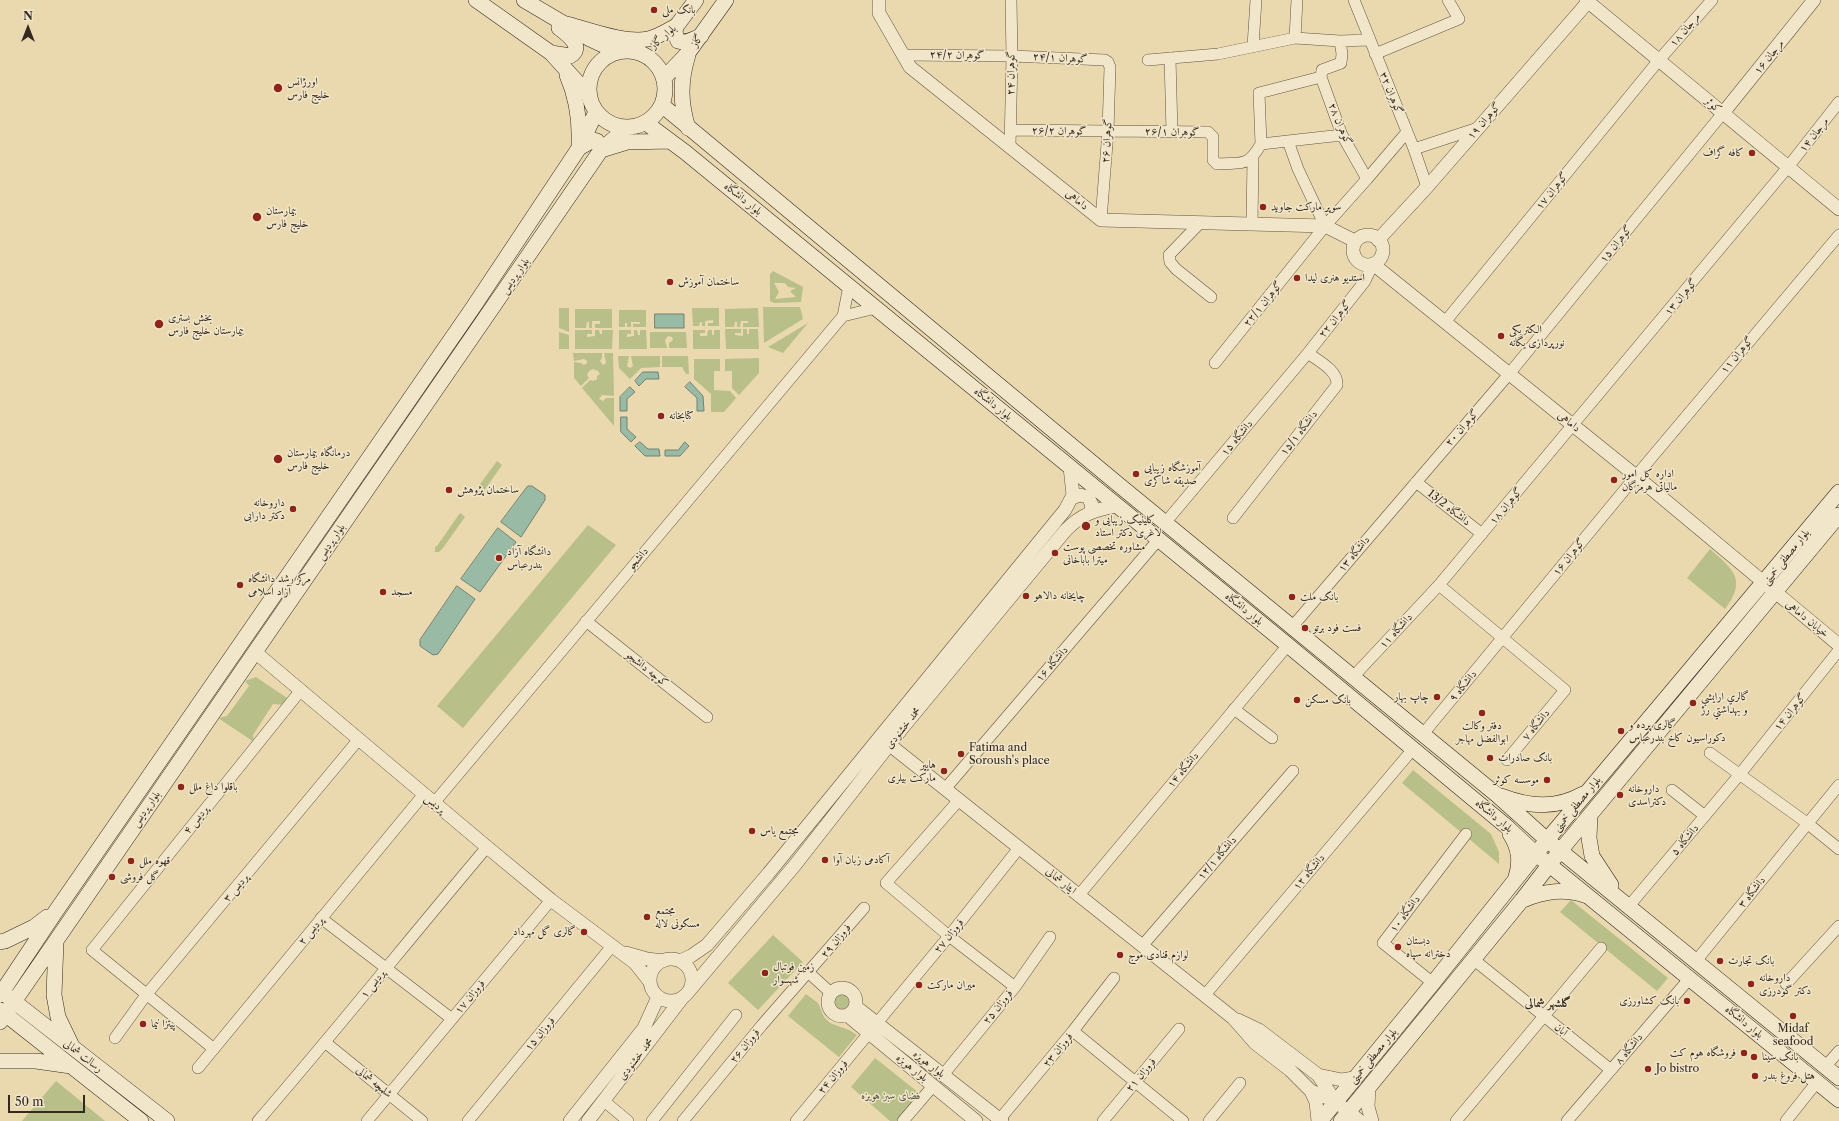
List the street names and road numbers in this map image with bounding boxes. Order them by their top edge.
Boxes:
street label: مرجان ۱۸ [1667,10,1703,50]
street label: بلوار گاز [647,22,679,52]
street label: گاز [688,32,706,50]
street label: مرجان ۱۶ [1751,37,1787,77]
street label: گوهران ۲۴/۲ [930,48,984,62]
street label: گوهران ۲۴/۱ [1032,50,1088,66]
street label: گوهران ۲۴ [1004,51,1018,95]
street label: گوهران ۳۲ [1377,70,1405,116]
street label: کوثر [1702,94,1724,116]
street label: گوهران ۱۹ [1464,100,1504,142]
street label: گوهران ۲۸ [1325,101,1355,147]
street label: مرجان ۱۴ [1796,115,1832,155]
street label: گوهران ۲۶ [1099,118,1115,164]
street label: گوهران ۲۶/۲ [1032,124,1086,138]
street label: گوهران ۲۶/۱ [1145,125,1199,139]
street label: گوهران ۱۷ [1533,170,1571,212]
street label: بلوار دانشگاه [721,180,765,218]
street label: داماهی [1063,187,1091,213]
street label: گوهران ۱۵ [1597,223,1635,265]
street label: بلوار پردیس [498,255,532,297]
street label: گوهران ۱۳ [1662,276,1700,318]
street label: گوهران ۲۲/۱ [1241,279,1285,329]
street label: گوهران ۲۲ [1316,298,1354,340]
street label: گوهران ۱۱ [1718,334,1756,376]
street label: بلوار دانشگاه [971,385,1015,423]
street label: گوهران ۲۰ [1442,407,1482,449]
street label: دانشگاه ۱۵/۱ [1277,408,1321,458]
street label: داماهی [1555,409,1583,435]
street label: دانشگاه ۱۵ [1218,417,1256,459]
street label: گوهران ۱۸ [1487,485,1525,527]
street label: دانشگاه 13/2 [1425,487,1473,529]
street label: بلوار پردیس [314,521,348,563]
street label: بلوار مصطفی خمینی [1759,526,1813,588]
street label: دانشگاه ۱۳ [1335,533,1373,575]
street label: گوهران ۱۶ [1550,536,1588,578]
street label: دانشجو [625,545,651,573]
street label: بلوار دانشگاه [1222,590,1266,628]
street label: خیابان داماهی [1783,598,1831,640]
street label: دانشگاه ۱۱ [1377,611,1415,651]
street label: دانشگاه ۱۶ [1033,643,1071,685]
street label: کوچه دانشجو [623,648,671,690]
street label: دانشگاه ۹ [1446,668,1480,704]
street label: گوهران ۱۴ [1771,691,1809,733]
street label: محمد خشنودی [882,705,924,751]
street label: دانشگاه ۷ [1519,707,1553,743]
street label: دانشگاه ۱۴ [1164,749,1202,791]
street label: بلوار مصطفی خمینی [1550,774,1604,834]
street label: بلوار پردیس [129,788,163,830]
street label: پردیس [422,792,448,816]
street label: بلوار دانشگاه [1472,796,1516,836]
street label: پردیس ۴ [181,803,211,837]
street label: دانشگاه ۵ [1668,822,1702,858]
street label: دانشگاه ۱۲/۱ [1195,834,1239,882]
street label: دانشگاه ۱۲ [1290,851,1328,893]
street label: ایثار شمالی [1043,865,1079,897]
street label: پردیس ۳ [220,871,252,905]
street label: دانشگاه ۳ [1735,874,1769,910]
street label: دانشگاه ۱۰ [1387,893,1423,935]
street label: پردیس ۲ [295,914,327,948]
street label: فروزان ۲۷ [931,916,967,956]
street label: فروزان ۲۹ [818,921,854,961]
street label: پردیس ۱ [358,967,388,1001]
street label: فروزان ۱۷ [452,977,488,1017]
street label: فروزان ۲۵ [980,987,1016,1027]
street label: بلوار دانشگاه [1722,1003,1766,1041]
street label: فروزان ۱۵ [522,1014,558,1054]
street label: آبان [1552,1021,1570,1039]
street label: فروزان ۲۶ [727,1026,763,1066]
street label: بلوار مصطفی خمینی [1346,1026,1400,1086]
street label: فروزان ۲۳ [1040,1030,1076,1070]
street label: دانشگاه ۸ [1612,1031,1646,1067]
street label: محمد خشنودی [616,1035,656,1083]
street label: رسالت شمالی [61,1037,105,1075]
street label: بلوار هویزه [910,1047,948,1081]
street label: بلوار هوبزه [893,1051,931,1085]
street label: فروزان ۲۱ [1123,1055,1159,1095]
street label: فروزان ۲۴ [815,1057,851,1097]
street label: شلمچه شمالی [353,1064,395,1100]

